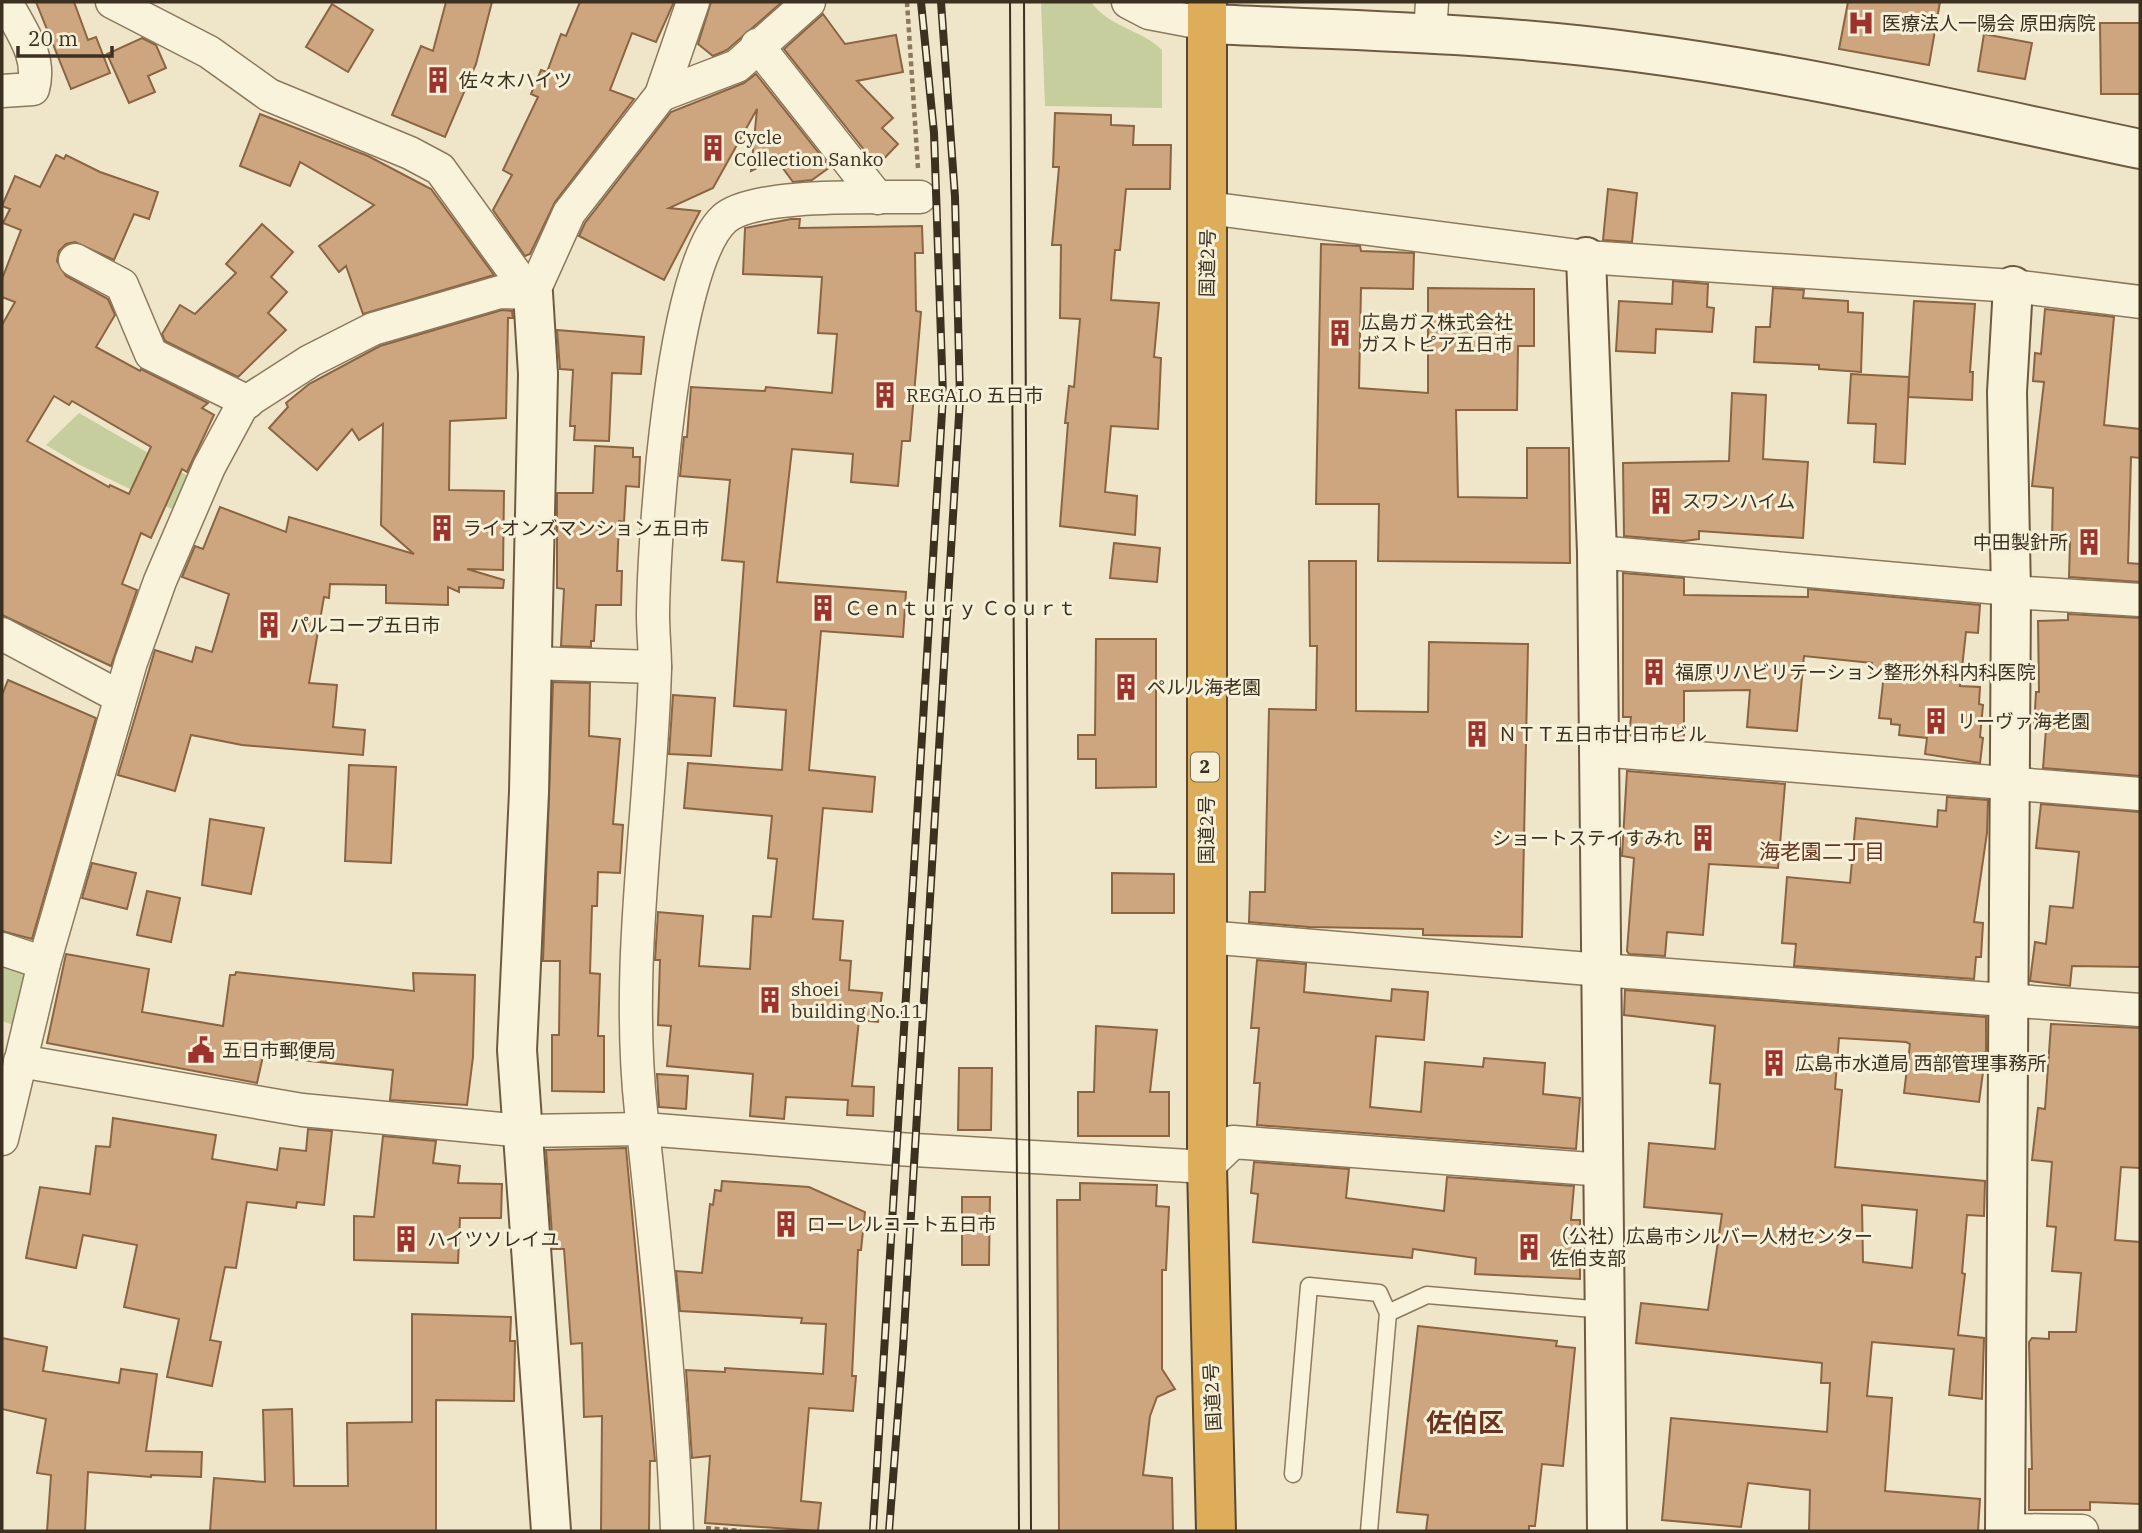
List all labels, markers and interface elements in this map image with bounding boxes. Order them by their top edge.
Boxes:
hospital icon: 医療法人一陽会 原田病院 [1846,8,1876,38]
place label: 医療法人一陽会 原田病院 [1882,11,2095,35]
scale bar [18,14,112,58]
text: 20 m [28,24,78,52]
building icon: 佐々木ハイツ [423,65,453,95]
place label: 佐々木ハイツ [459,68,573,92]
place label: Cycle Collection Sanko [734,125,883,171]
building icon: Cycle Collection Sanko [698,133,728,163]
street label: 国道2号 [1194,229,1220,297]
place label: 広島ガス株式会社 ガストピア五日市 [1361,310,1513,356]
building icon: 広島ガス株式会社 ガストピア五日市 [1325,318,1355,348]
building icon: REGALO 五日市 [870,380,900,410]
place label: REGALO 五日市 [906,383,1044,407]
building icon: スワンハイム [1646,486,1676,516]
place label: スワンハイム [1682,489,1795,513]
building icon: ライオンズマンション五日市 [427,513,457,543]
place label: ライオンズマンション五日市 [463,516,710,540]
building icon: 中田製針所 [2074,527,2104,557]
place label: 中田製針所 [1973,530,2068,554]
building icon: Ｃｅｎｔｕｒｙ Ｃｏｕｒｔ [808,593,838,623]
place label: Ｃｅｎｔｕｒｙ Ｃｏｕｒｔ [844,596,1076,620]
building icon: パルコープ五日市 [254,610,284,640]
place label: パルコープ五日市 [290,613,440,637]
building icon: 福原リハビリテーション整形外科内科医院 [1639,657,1669,687]
place label: 福原リハビリテーション整形外科内科医院 [1675,660,2036,684]
building icon: ペルル海老園 [1111,672,1141,702]
place label: ペルル海老園 [1147,675,1261,699]
building icon: リーヴァ海老園 [1921,706,1951,736]
place label: リーヴァ海老園 [1957,709,2090,733]
building icon: ＮＴＴ五日市廿日市ビル [1462,719,1492,749]
place label: ＮＴＴ五日市廿日市ビル [1498,722,1707,746]
road number: 2 [1191,752,1219,782]
street label: 国道2号 [1194,796,1218,864]
building icon: ショートステイすみれ [1688,823,1718,853]
place label: ショートステイすみれ [1492,826,1682,850]
district label: 海老園二丁目 [1759,837,1885,865]
place label: shoei building No.11 [791,977,923,1023]
building icon: shoei building No.11 [755,985,785,1015]
public building icon: 五日市郵便局 [186,1035,216,1065]
place label: 五日市郵便局 [222,1038,336,1062]
building icon: 広島市水道局 西部管理事務所 [1759,1048,1789,1078]
place label: 広島市水道局 西部管理事務所 [1795,1051,2046,1075]
building icon: ローレルコート五日市 [771,1209,801,1239]
place label: ローレルコート五日市 [807,1212,997,1236]
building icon: ハイツソレイユ [391,1224,421,1254]
place label: （公社）広島市シルバー人材センター 佐伯支部 [1550,1224,1873,1270]
place label: ハイツソレイユ [427,1227,559,1251]
building icon: （公社）広島市シルバー人材センター 佐伯支部 [1514,1232,1544,1262]
street label: 国道2号 [1198,1362,1226,1432]
district label: 佐伯区 [1426,1405,1504,1439]

